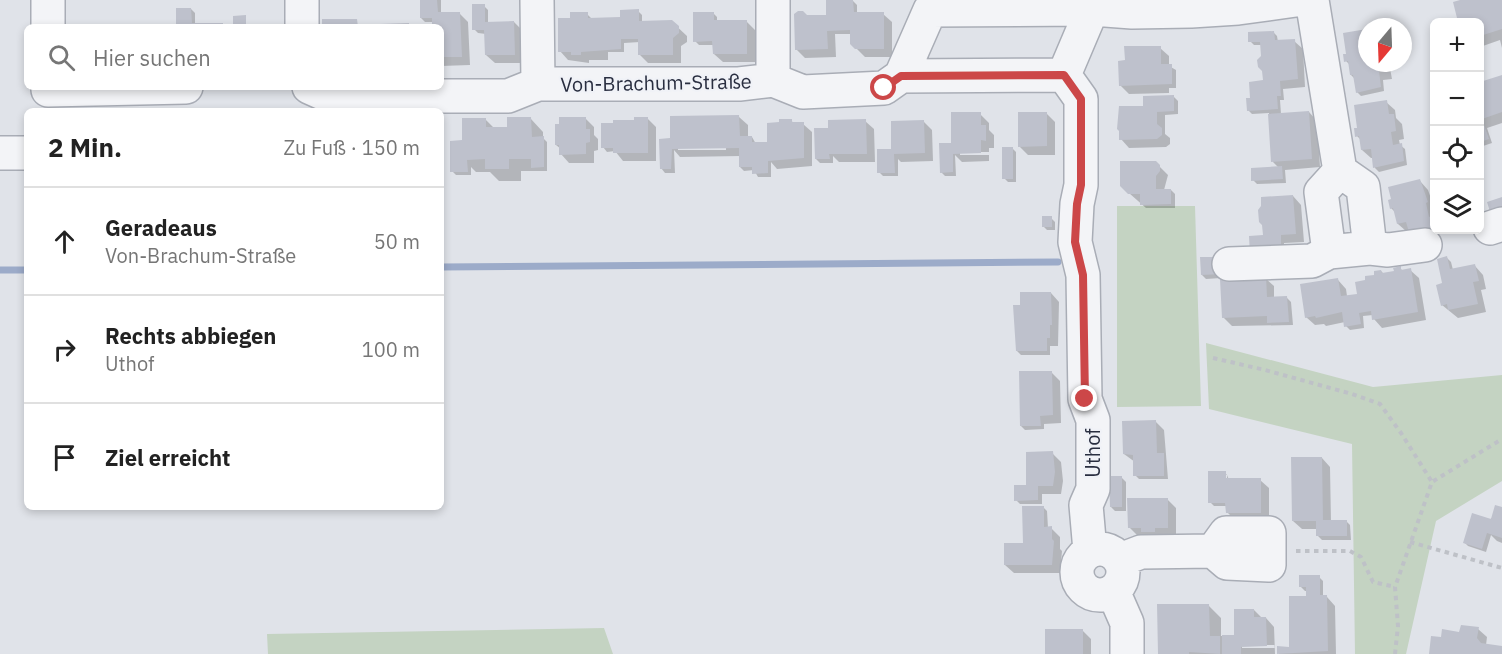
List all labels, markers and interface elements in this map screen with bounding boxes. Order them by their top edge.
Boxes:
north arrow [1358,18,1412,72]
map controls [1430,18,1484,234]
button: + [1430,18,1484,72]
search box [24,24,444,90]
icon: search [45,41,78,74]
text: Hier suchen [93,43,211,72]
street label: Von-Brachum-Straße [560,67,752,98]
button: − [1430,72,1484,126]
route start [870,74,896,100]
button: locate [1430,126,1484,180]
text: 2 Min. [48,130,122,164]
text: Zu Fuß · 150 m [283,134,420,161]
button: layers [1430,180,1484,234]
text: Geradeaus [105,213,217,242]
icon: ahead [48,225,81,258]
text: 50 m [374,228,420,255]
text: Von-Brachum-Straße [105,242,296,269]
text: Rechts abbiegen [105,321,276,350]
icon: right [48,333,81,366]
text: 100 m [362,336,420,363]
text: Uthof [105,350,155,377]
route end [1071,385,1097,411]
street label: Uthof [1079,428,1106,478]
icon: arrive [48,441,81,474]
text: Ziel erreicht [105,443,230,472]

